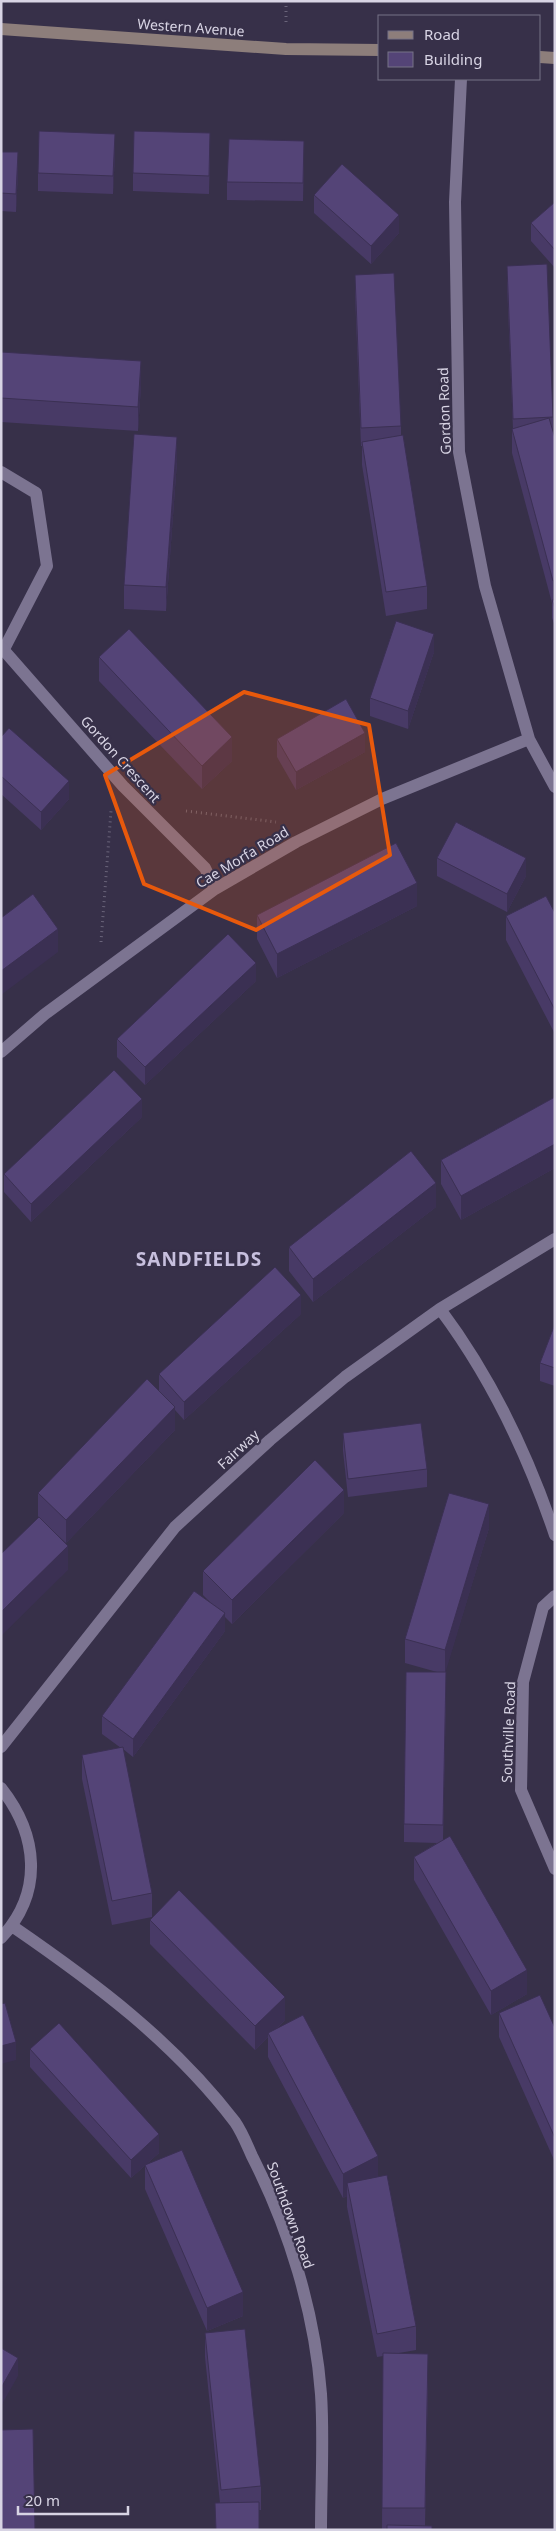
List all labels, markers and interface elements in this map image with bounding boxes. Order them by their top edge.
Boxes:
street label: Western Avenue [137,14,245,40]
legend [378,15,541,80]
text: Road [424,24,460,44]
text: Building [424,49,482,69]
street label: Gordon Road [433,367,455,455]
street label: Gordon Crescent [77,711,165,807]
street label: Cae Morfa Road [192,822,292,892]
district label: SANDFIELDS [136,1246,262,1272]
street label: Fairway [213,1424,264,1473]
street label: Southville Road [497,1681,519,1783]
street label: Southdown Road [263,2159,319,2271]
scale bar [18,2484,128,2516]
text: 20 m [25,2490,60,2510]

